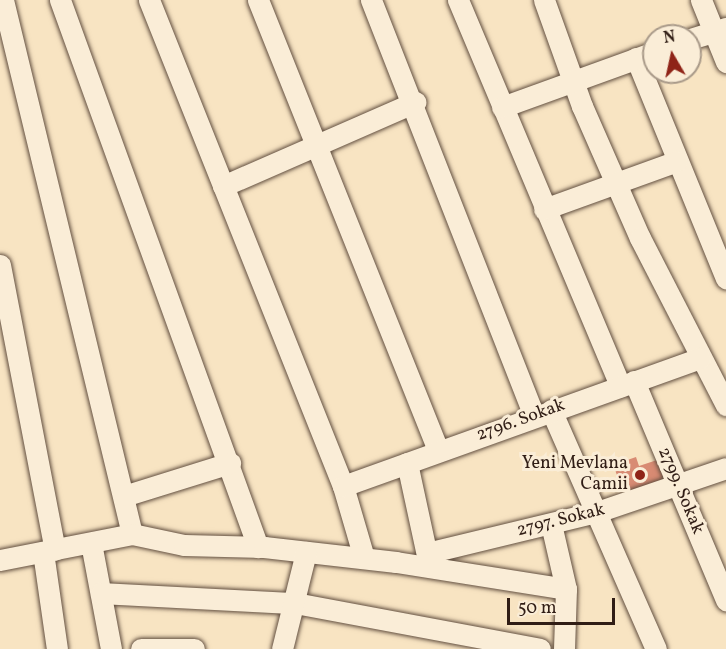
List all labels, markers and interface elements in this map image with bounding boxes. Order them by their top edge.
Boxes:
north arrow [642,24,702,84]
text: N [662,26,677,50]
street label: 2796. Sokak [474,395,568,447]
street label: 2799. Sokak [652,444,708,538]
place label: Yeni Mevlana Camii [522,454,628,496]
marker: Yeni Mevlana Camii [633,468,647,482]
street label: 2797. Sokak [515,500,607,542]
scale bar [510,586,618,624]
text: 50 m [518,596,557,621]

